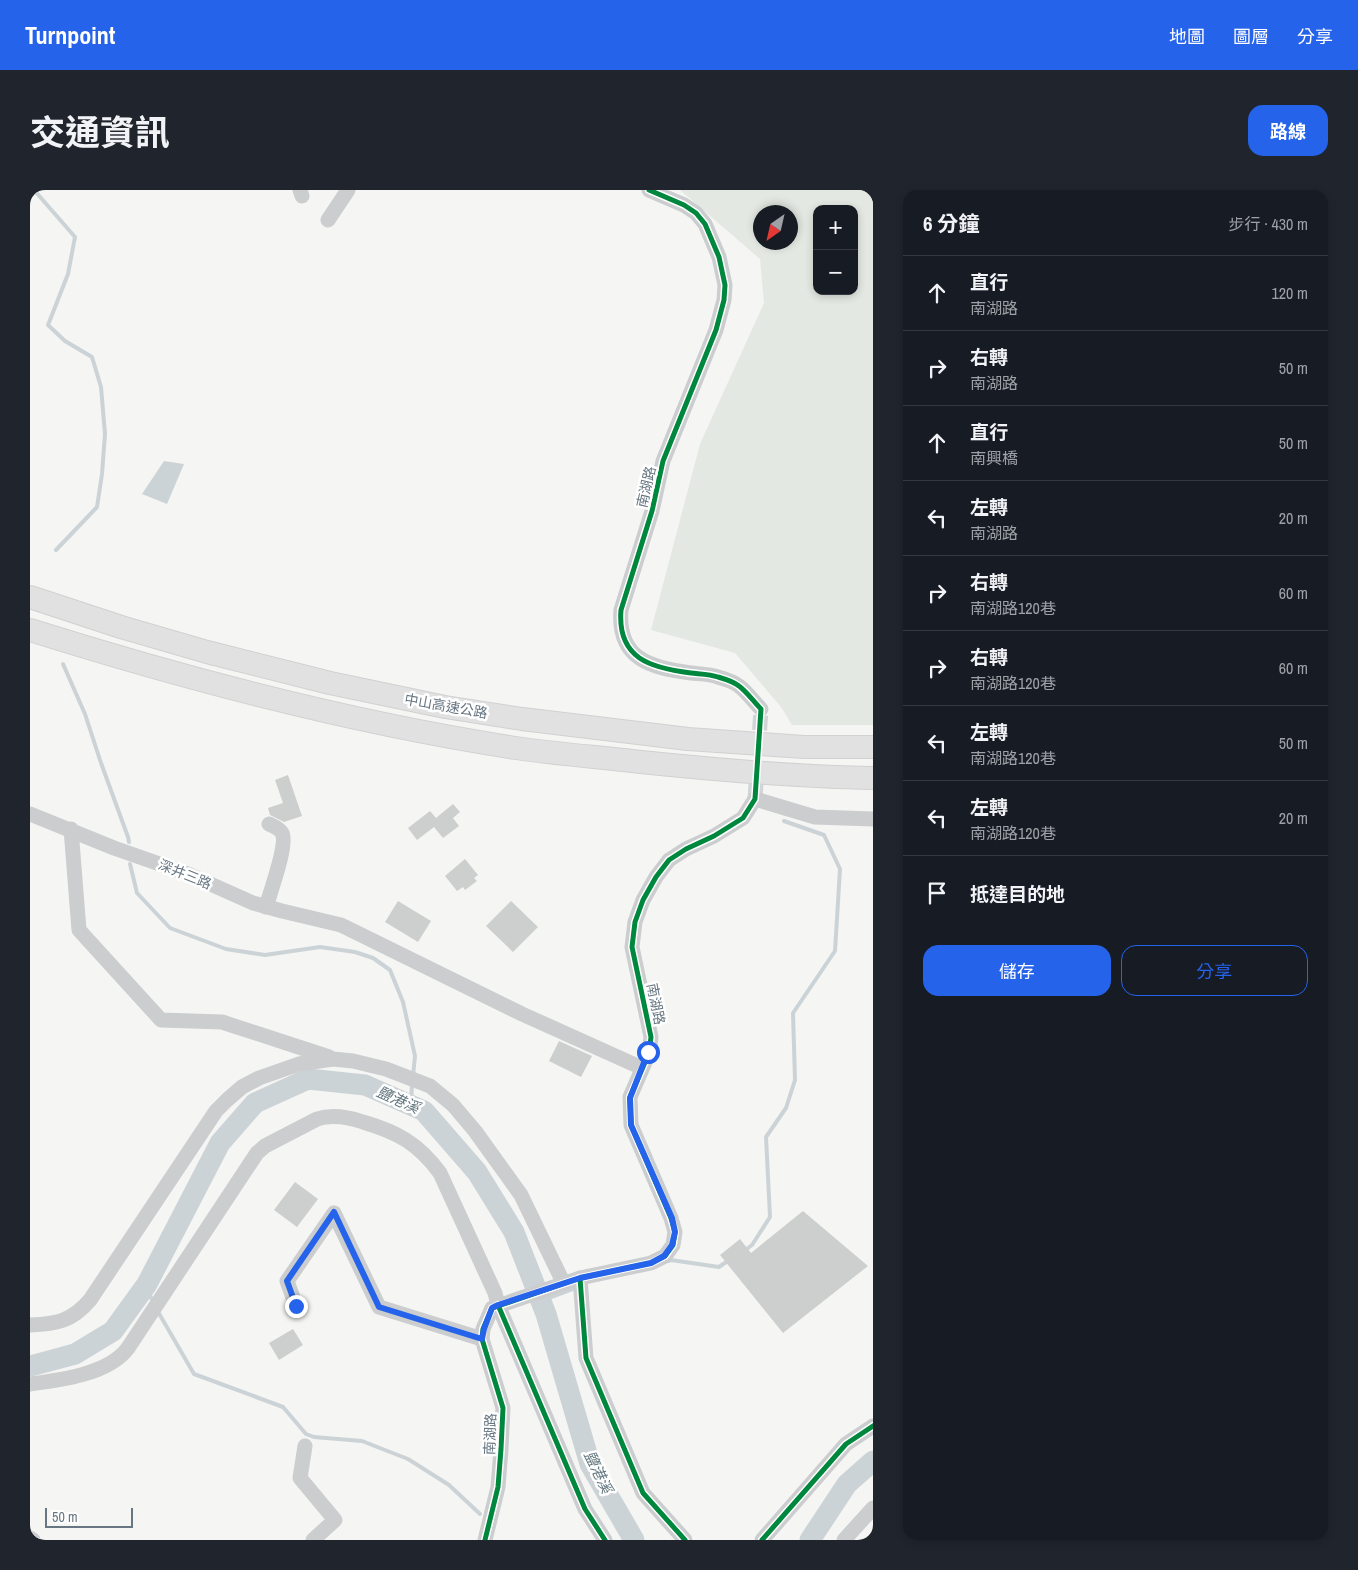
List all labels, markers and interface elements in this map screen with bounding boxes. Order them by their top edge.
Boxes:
text: Turnpoint [25,19,115,51]
text: 地圖 [1169,24,1205,49]
text: 圖層 [1233,24,1269,49]
text: 分享 [1297,24,1333,49]
button: 路線 [1248,105,1328,156]
text: 交通資訊 [30,109,170,156]
north arrow [753,205,798,250]
map controls [813,205,858,295]
button: + [813,205,858,250]
text: 6 分鐘 [923,209,979,238]
text: 步行 · 430 m [1229,213,1308,235]
button: − [813,250,858,295]
text: 直行 [970,269,1008,295]
icon: ahead [923,279,951,307]
text: 120 m [1272,282,1308,304]
text: 南湖路 [970,297,1018,319]
text: 右轉 [970,344,1008,370]
icon: right [923,354,951,382]
text: 50 m [1279,357,1308,379]
text: 南湖路 [970,372,1018,394]
text: 直行 [970,419,1008,445]
icon: ahead [923,429,951,457]
text: 50 m [1279,432,1308,454]
text: 南興橋 [970,447,1018,469]
street label: 南湖路 [633,465,659,509]
text: 左轉 [970,494,1008,520]
icon: left [923,504,951,532]
text: 20 m [1279,507,1308,529]
text: 南湖路 [970,522,1018,544]
text: 右轉 [970,569,1008,595]
icon: right [923,579,951,607]
text: 60 m [1279,582,1308,604]
text: 南湖路120巷 [970,597,1056,619]
text: 右轉 [970,644,1008,670]
icon: right [923,654,951,682]
text: 60 m [1279,657,1308,679]
text: 南湖路120巷 [970,672,1056,694]
street label: 中山高速公路 [403,690,489,722]
text: 左轉 [970,719,1008,745]
icon: left [923,729,951,757]
text: 50 m [1279,732,1308,754]
text: 南湖路120巷 [970,747,1056,769]
text: 左轉 [970,794,1008,820]
icon: left [923,804,951,832]
text: 20 m [1279,807,1308,829]
text: 南湖路120巷 [970,822,1056,844]
street label: 深井三路 [156,855,214,893]
icon: arrive [923,879,951,907]
text: 抵達目的地 [970,881,1065,907]
button: 儲存 [923,945,1111,996]
button: 分享 [1121,945,1308,996]
street label: 南湖路 [643,982,669,1026]
route start [637,1041,660,1064]
water label: 鹽港溪 [373,1081,425,1119]
route end [285,1295,308,1318]
street label: 南湖路 [480,1413,500,1455]
water label: 鹽港溪 [579,1447,619,1498]
scale bar [45,1505,132,1528]
text: 50 m [52,1508,78,1526]

